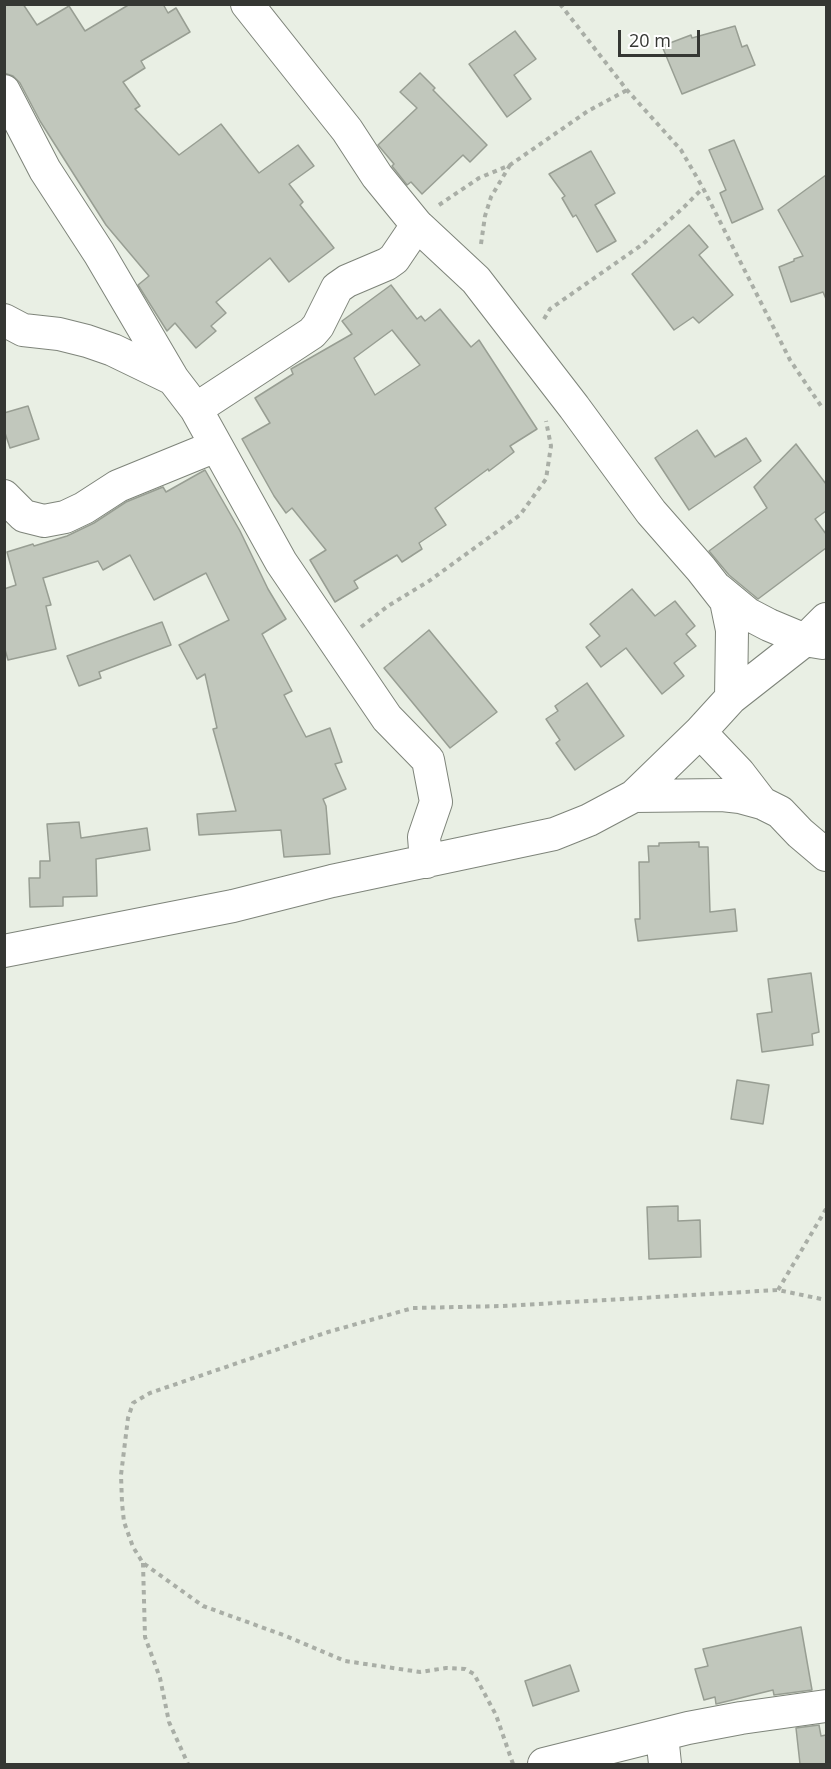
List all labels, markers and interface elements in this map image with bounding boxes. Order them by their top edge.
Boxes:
scale bar [621,18,704,56]
text: 20 m [629,28,671,52]

